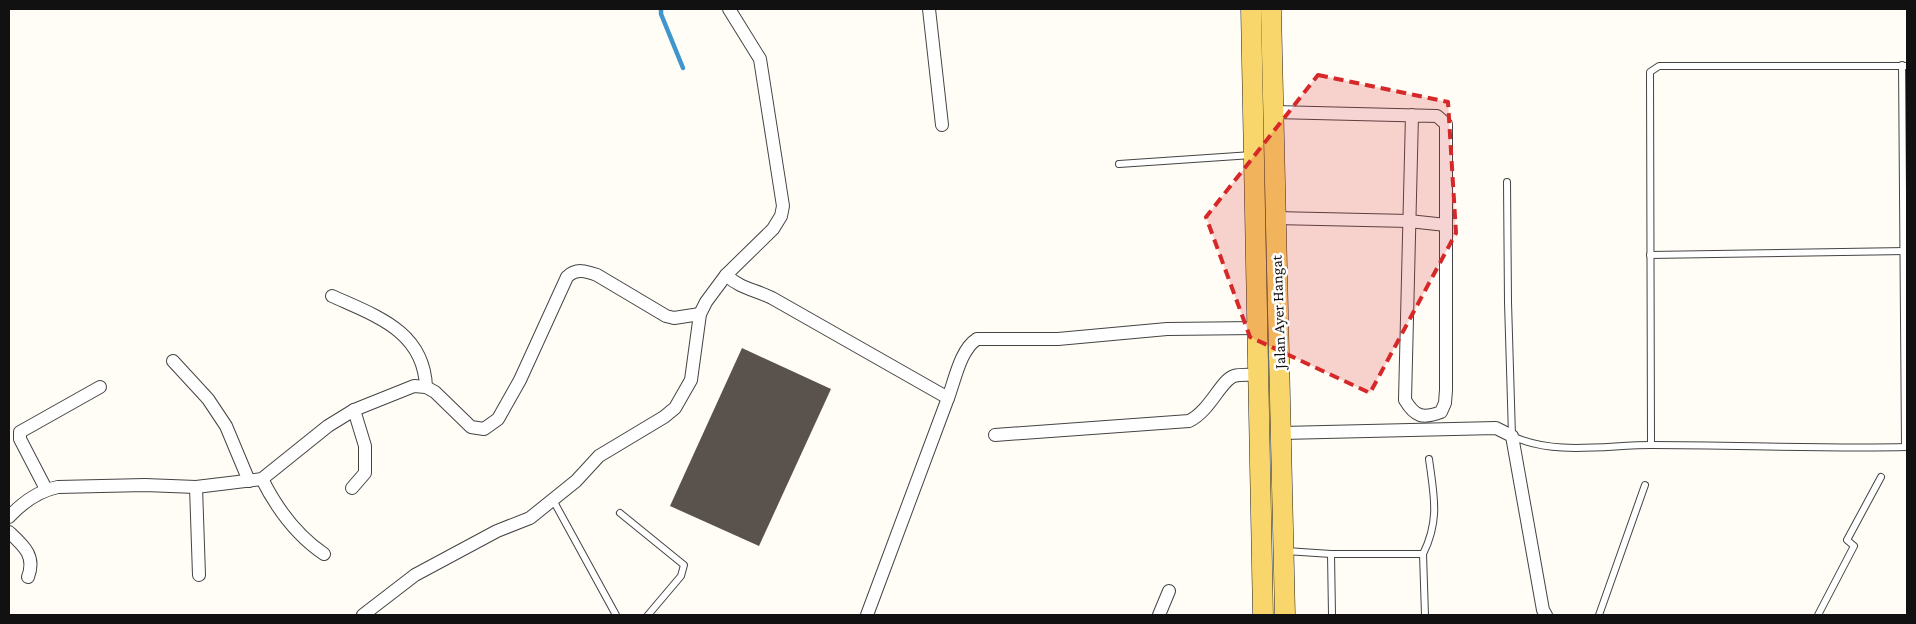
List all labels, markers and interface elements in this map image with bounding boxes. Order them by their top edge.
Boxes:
street label: Jalan Ayer Hangat [1267,254,1290,371]

